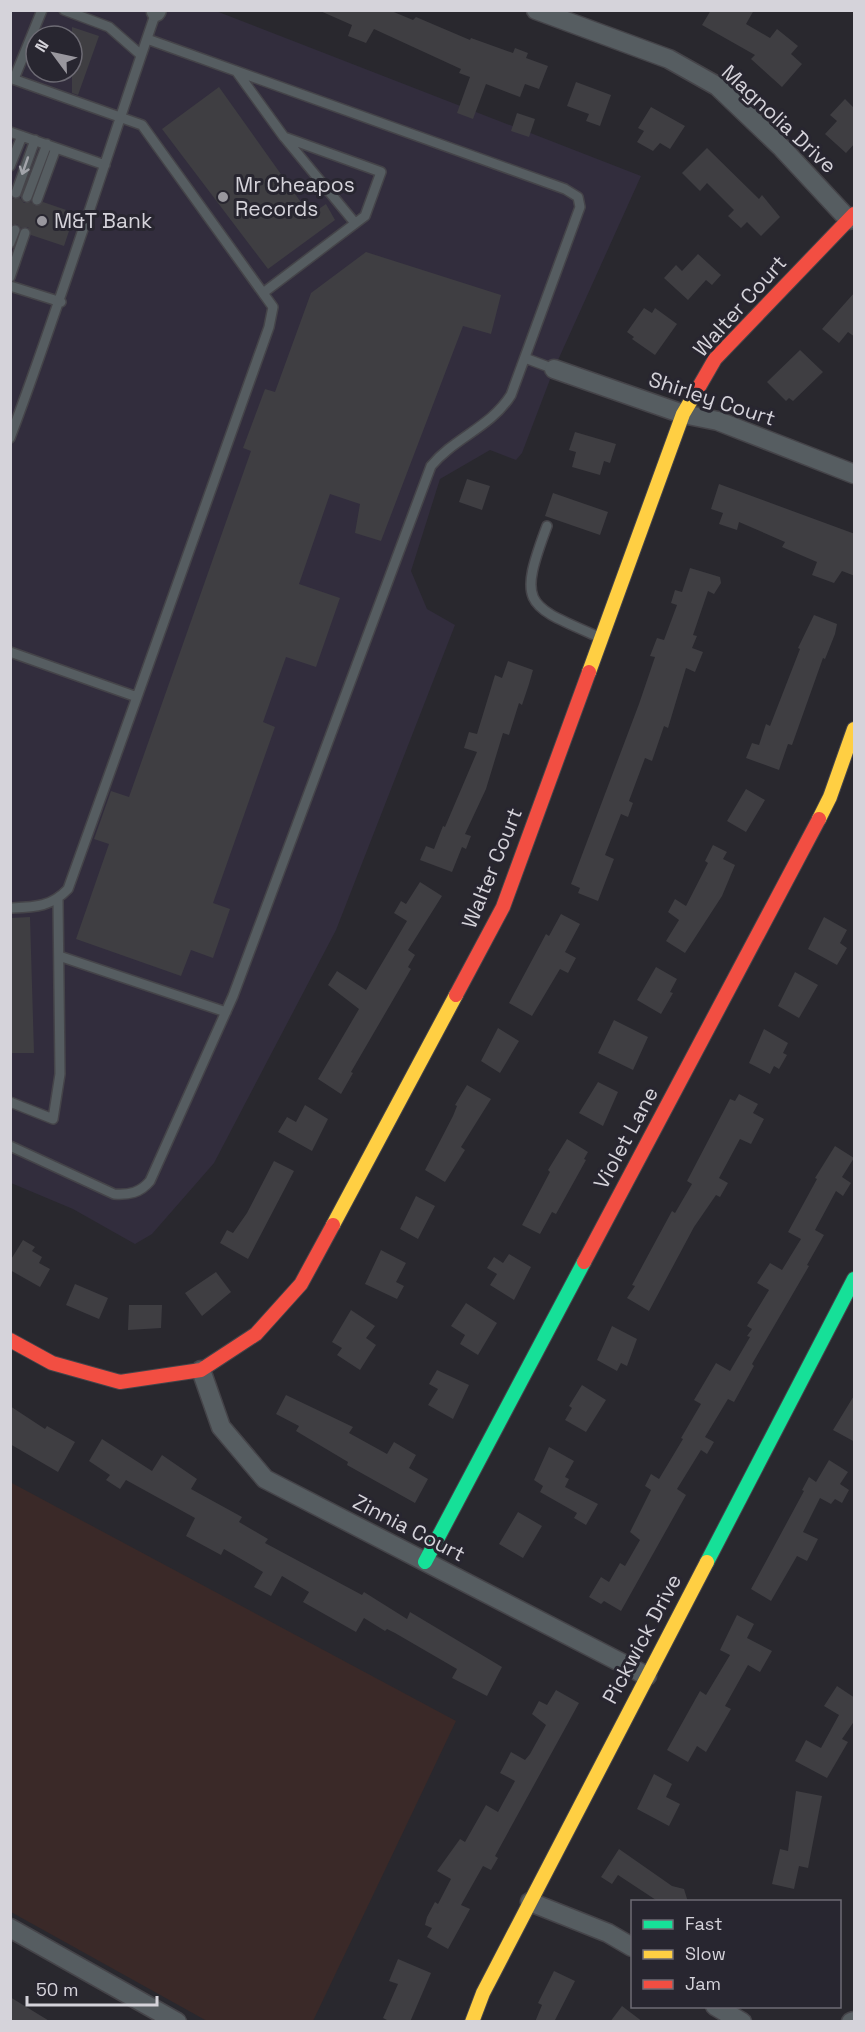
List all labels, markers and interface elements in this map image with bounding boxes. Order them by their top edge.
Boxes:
north arrow [24,24,84,84]
text: N [30,36,54,56]
street label: Magnolia Drive [716,59,842,179]
one-way arrow [19,157,30,175]
place label: Mr Cheapos Records [235,171,355,222]
marker: Mr Cheapos Records [216,190,230,204]
place label: M&T Bank [54,207,152,234]
marker: M&T Bank [35,214,49,228]
street label: Walter Court [687,249,792,362]
street label: Shirley Court [645,365,779,432]
street label: Walter Court [455,804,528,932]
street label: Violet Lane [587,1082,664,1194]
street label: Zinnia Court [349,1488,470,1567]
street label: Pickwick Drive [596,1569,687,1708]
legend [631,1900,841,2008]
text: Fast [685,1912,722,1935]
text: Slow [685,1942,726,1965]
scale bar [27,1969,158,2007]
text: Jam [685,1972,721,1995]
text: 50 m [36,1978,78,2001]

